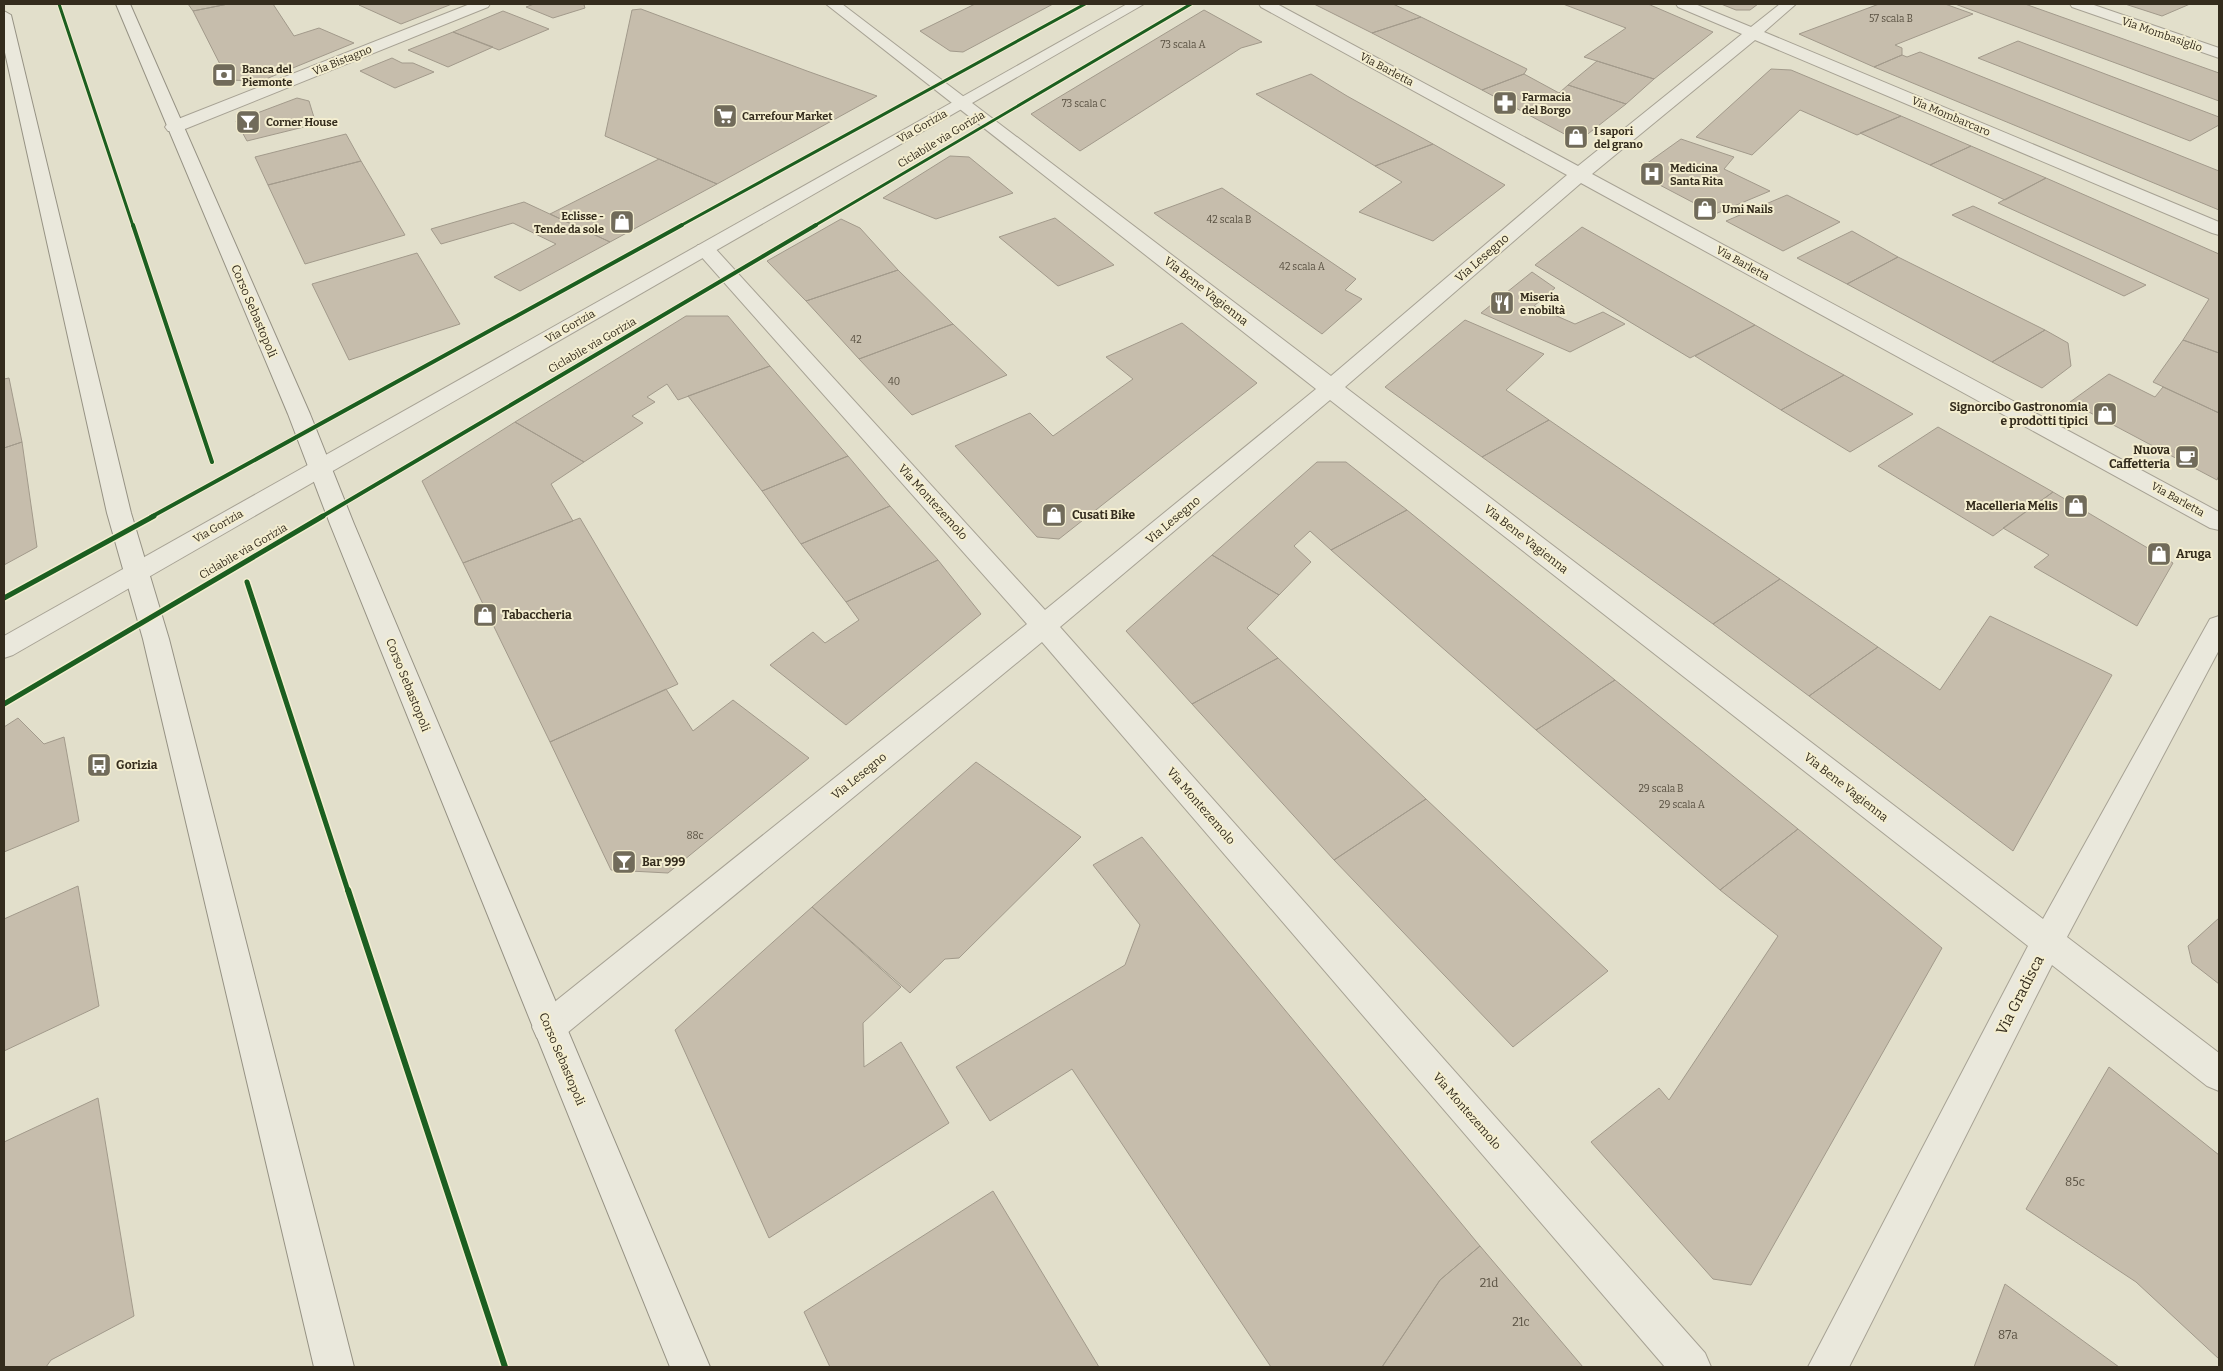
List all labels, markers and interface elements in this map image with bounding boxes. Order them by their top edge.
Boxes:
house number: 57 scala B [1869,13,1913,25]
street label: Via Mombasiglio [2120,15,2204,54]
house number: 73 scala A [1160,39,1206,51]
street label: Via Bistagno [311,43,374,78]
street label: Via Barletta [1358,50,1416,89]
bank icon: Banca del Piemonte [211,62,237,88]
place label: Banca del Piemonte [242,63,293,89]
pharmacy icon: Farmacia del Borgo [1492,90,1518,116]
place label: Farmacia del Borgo [1522,91,1572,117]
street label: Via Mombarcaro [1909,94,1992,139]
house number: 73 scala C [1062,98,1106,110]
supermarket icon: Carrefour Market [712,103,738,129]
street label: Via Gorizia [895,107,949,146]
street label: Ciclabile via Gorizia [895,108,987,171]
bar icon: Corner House [235,109,261,135]
place label: Carrefour Market [742,110,833,123]
place label: Corner House [266,116,338,129]
shop icon: I sapori del grano [1563,124,1589,150]
place label: I sapori del grano [1594,125,1643,151]
hospital icon: Medicina Santa Rita [1639,161,1665,187]
place label: Medicina Santa Rita [1670,162,1724,188]
shop icon: Umi Nails [1692,196,1718,222]
place label: Umi Nails [1722,203,1774,216]
shop icon: Eclisse - Tende da sole [609,209,635,235]
place label: Eclisse - Tende da sole [534,210,604,236]
house number: 42 scala B [1206,214,1252,226]
street label: Via Lesegno [1452,231,1512,285]
street label: Via Barletta [1714,243,1772,283]
street label: Via Bene Vagienna [1161,254,1251,329]
house number: 42 scala A [1279,261,1326,273]
street label: Corso Sebastopoli [228,262,280,360]
restaurant icon: Miseria e nobiltà [1489,290,1515,316]
place label: Miseria e nobiltà [1520,291,1566,317]
street label: Via Gorizia [543,307,597,346]
street label: Ciclabile via Gorizia [546,315,639,376]
house number: 42 [850,334,862,346]
house number: 40 [888,376,900,388]
place label: Signorcibo Gastronomia e prodotti tipici [1949,400,2088,428]
shop icon: Signorcibo Gastronomia e prodotti tipici [2092,401,2118,427]
place label: Nuova Caffetteria [2109,443,2170,471]
cafe icon: Nuova Caffetteria [2174,444,2200,470]
street label: Via Montezemolo [895,461,971,543]
street label: Via Barletta [2149,479,2207,519]
street label: Via Lesegno [1143,493,1203,547]
shop icon: Macelleria Melis [2063,493,2089,519]
place label: Macelleria Melis [1966,499,2058,513]
shop icon: Cusati Bike [1041,502,1067,528]
street label: Via Bene Vagienna [1481,502,1571,577]
street label: Via Gorizia [191,507,245,546]
place label: Cusati Bike [1072,508,1135,522]
street label: Ciclabile via Gorizia [197,521,290,582]
shop icon: Aruga [2146,541,2172,567]
place label: Aruga [2176,547,2211,561]
shop icon: Tabaccheria [472,602,498,628]
place label: Tabaccheria [502,608,572,622]
street label: Corso Sebastopoli [383,636,433,734]
street label: Via Lesegno [829,750,889,802]
street label: Via Bene Vagienna [1801,750,1891,825]
bus stop icon: Gorizia [86,752,112,778]
place label: Gorizia [116,758,158,772]
street label: Via Montezemolo [1164,765,1238,847]
house number: 29 scala B [1638,783,1684,795]
house number: 29 scala A [1659,799,1706,811]
house number: 88c [686,830,704,842]
bar icon: Bar 999 [611,849,637,875]
place label: Bar 999 [642,855,685,869]
street label: Via Gradisca [1992,952,2048,1038]
street label: Corso Sebastopoli [536,1010,588,1108]
street label: Via Montezemolo [1430,1070,1504,1152]
house number: 85c [2065,1175,2085,1189]
house number: 21d [1480,1276,1498,1290]
house number: 21c [1512,1315,1530,1329]
house number: 87a [1998,1328,2018,1342]

